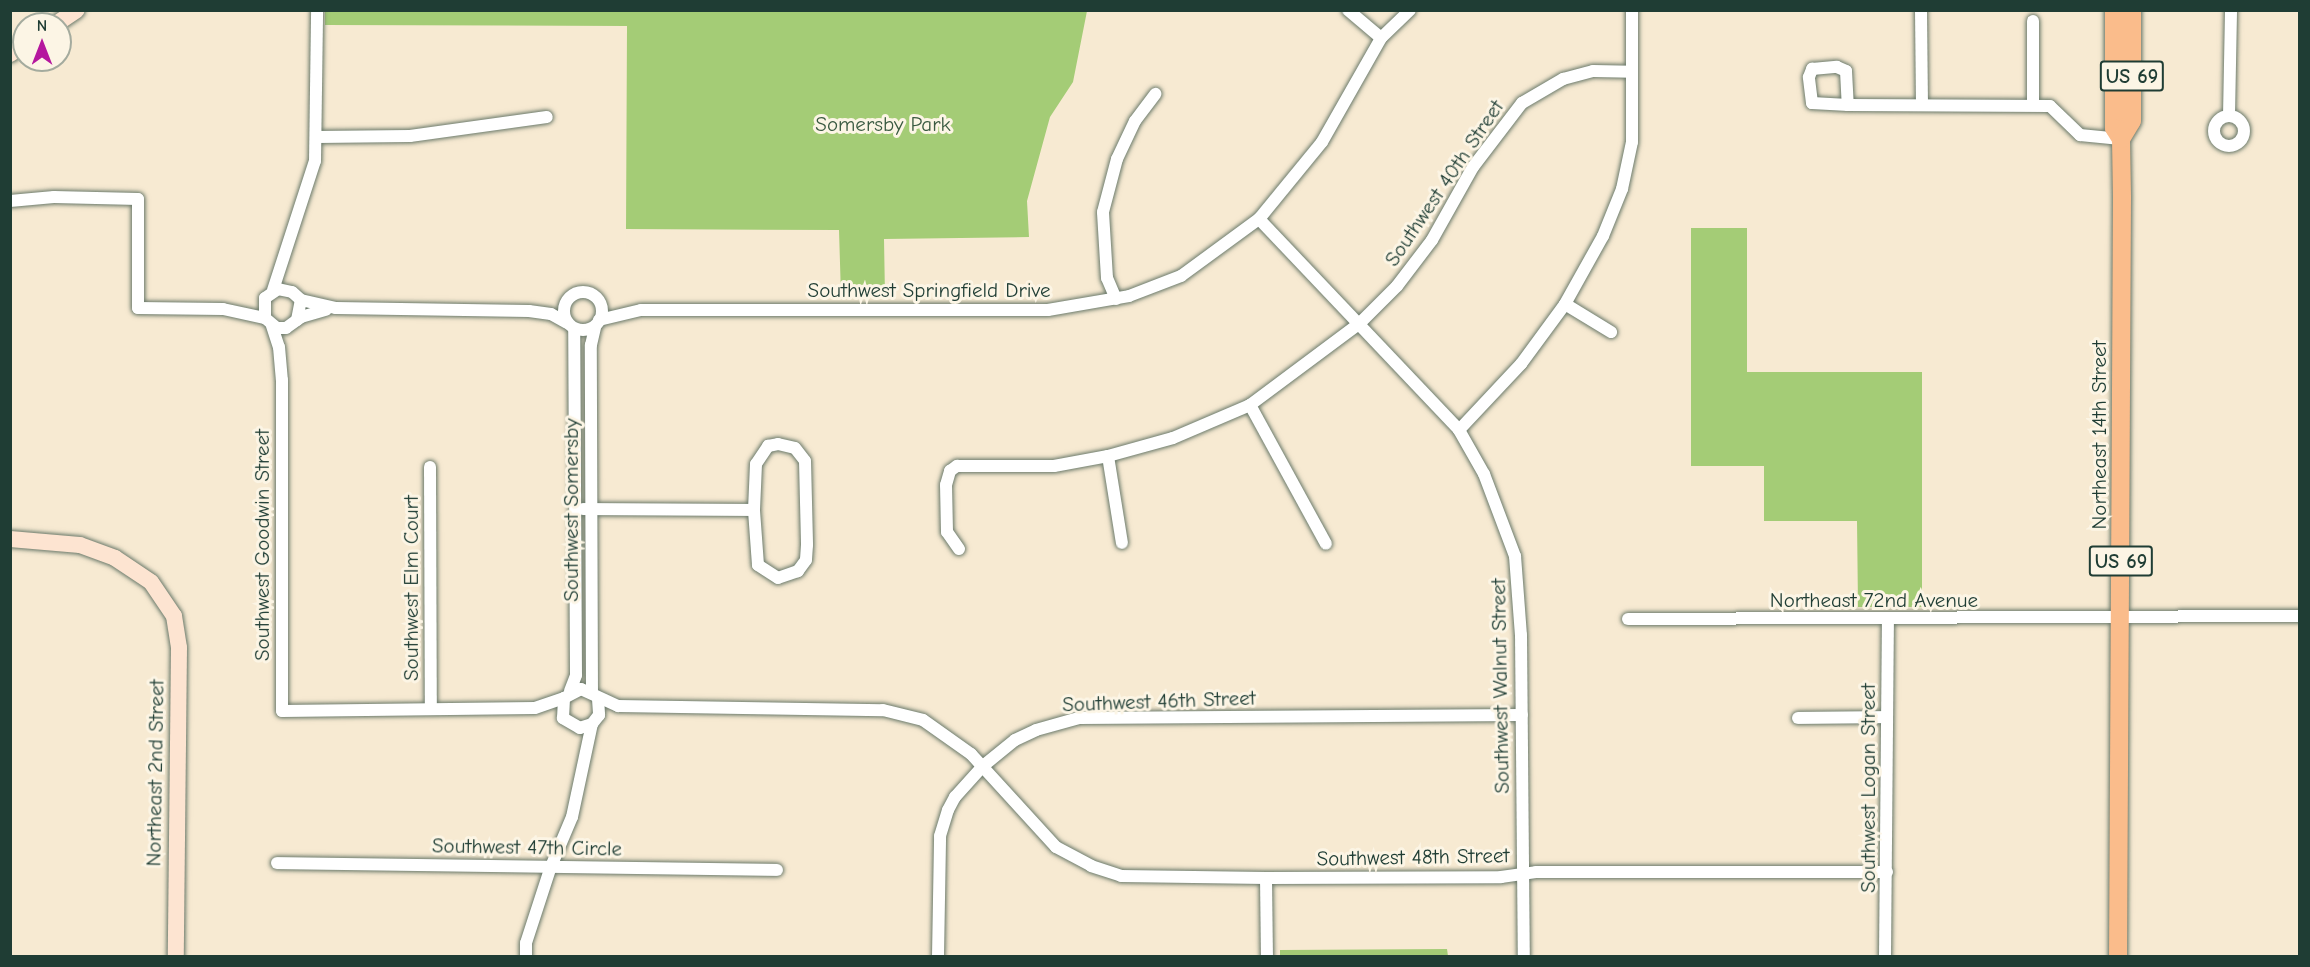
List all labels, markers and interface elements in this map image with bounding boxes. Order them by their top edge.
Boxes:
north arrow [12,12,72,72]
text: N [37,17,47,35]
road number: US 69 [2099,59,2165,93]
street label: Southwest 40th Street [1379,95,1509,271]
park label: Somersby Park [815,111,951,137]
street label: Southwest Springfield Drive [808,277,1050,303]
street label: Northeast 14th Street [2086,341,2112,529]
street label: Southwest Somersby [558,418,584,602]
street label: Southwest Goodwin Street [249,429,275,661]
street label: Southwest Elm Court [398,495,424,681]
road number: US 69 [2088,544,2154,578]
street label: Southwest Walnut Street [1486,578,1514,794]
street label: Northeast 72nd Avenue [1770,587,1978,613]
street label: Northeast 2nd Street [141,679,169,867]
street label: Southwest Logan Street [1855,683,1881,893]
street label: Southwest 46th Street [1062,685,1256,717]
street label: Southwest 47th Circle [432,833,622,861]
street label: Southwest 48th Street [1316,843,1510,871]

